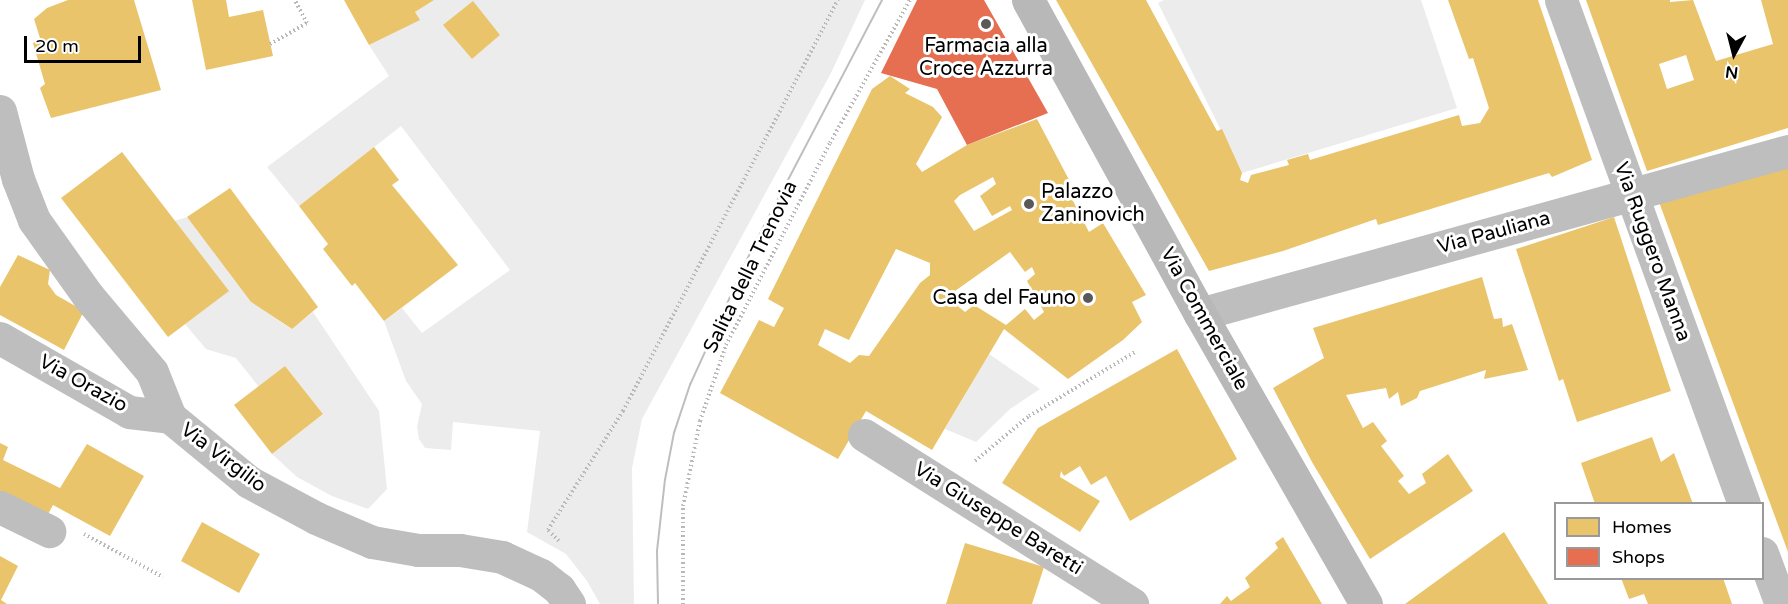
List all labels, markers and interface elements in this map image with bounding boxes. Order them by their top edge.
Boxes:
marker: Farmacia alla Croce Azzurra [979,17,993,31]
scale bar [27,24,144,62]
north arrow [1704,24,1764,84]
place label: Farmacia alla Croce Azzurra [919,34,1053,81]
text: 20 m [35,35,79,57]
text: N [1724,61,1739,83]
street label: Via Ruggero Manna [1608,159,1696,345]
street label: Salita della Trenovia [699,177,803,357]
place label: Palazzo Zaninovich [1041,180,1145,227]
marker: Palazzo Zaninovich [1022,197,1036,211]
street label: Via Pauliana [1435,206,1553,260]
street label: Via Commerciale [1155,243,1253,395]
place label: Casa del Fauno [932,286,1076,310]
marker: Casa del Fauno [1081,291,1095,305]
street label: Via Orazio [35,350,131,418]
street label: Via Virgilio [176,418,270,498]
street label: Via Giuseppe Baretti [909,457,1087,581]
legend [1554,502,1764,580]
text: Homes [1612,516,1672,538]
text: Shops [1612,546,1665,568]

